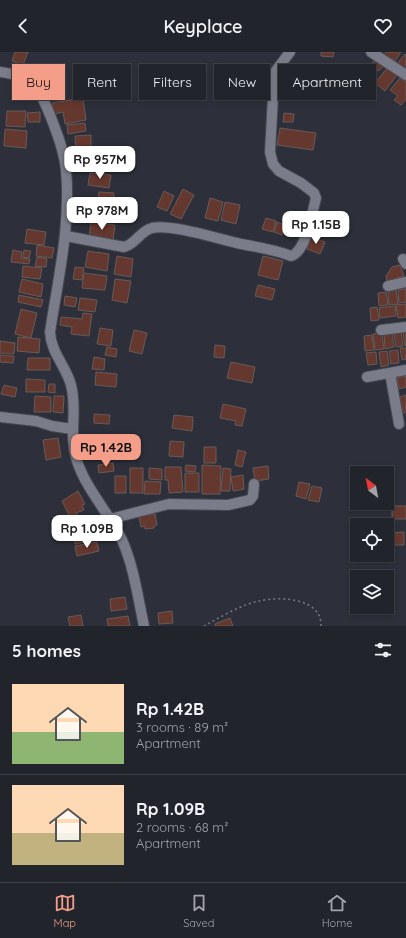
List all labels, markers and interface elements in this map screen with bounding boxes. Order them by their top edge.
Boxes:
icon: back [12,15,34,37]
text: Keyplace [163,15,243,38]
icon: heart [372,15,394,37]
chip: Buy [12,64,65,100]
chip: Rent [73,64,131,100]
chip: Filters [139,64,206,100]
chip: New [214,64,270,100]
chip: Apartment [278,64,376,100]
pin: Rp 957M [63,146,137,180]
text: Rp 957M [73,151,127,167]
pin: Rp 978M [65,197,139,231]
text: Rp 978M [76,202,128,218]
pin: Rp 1.15B [275,211,357,245]
text: Rp 1.15B [291,216,341,232]
pin: Rp 1.42B [65,434,147,468]
text: Rp 1.42B [80,439,132,455]
north arrow [350,466,394,510]
map controls [350,466,394,614]
pin: Rp 1.09B [46,515,128,549]
button: locate [350,518,394,562]
text: Rp 1.09B [61,520,113,536]
button: layers [350,570,394,614]
icon: filters [372,639,394,661]
text: 5 homes [12,640,81,661]
text: Rp 1.42B [136,698,204,719]
icon: home [44,700,92,748]
text: 3 rooms · 89 m² [136,719,228,735]
text: Apartment [136,735,201,751]
text: Rp 1.09B [136,798,205,819]
icon: home [44,801,92,849]
text: 2 rooms · 68 m² [136,819,228,835]
text: Apartment [136,835,201,851]
tab: Map [54,892,76,930]
tab: Saved [183,892,215,930]
tab: Home [322,892,352,930]

